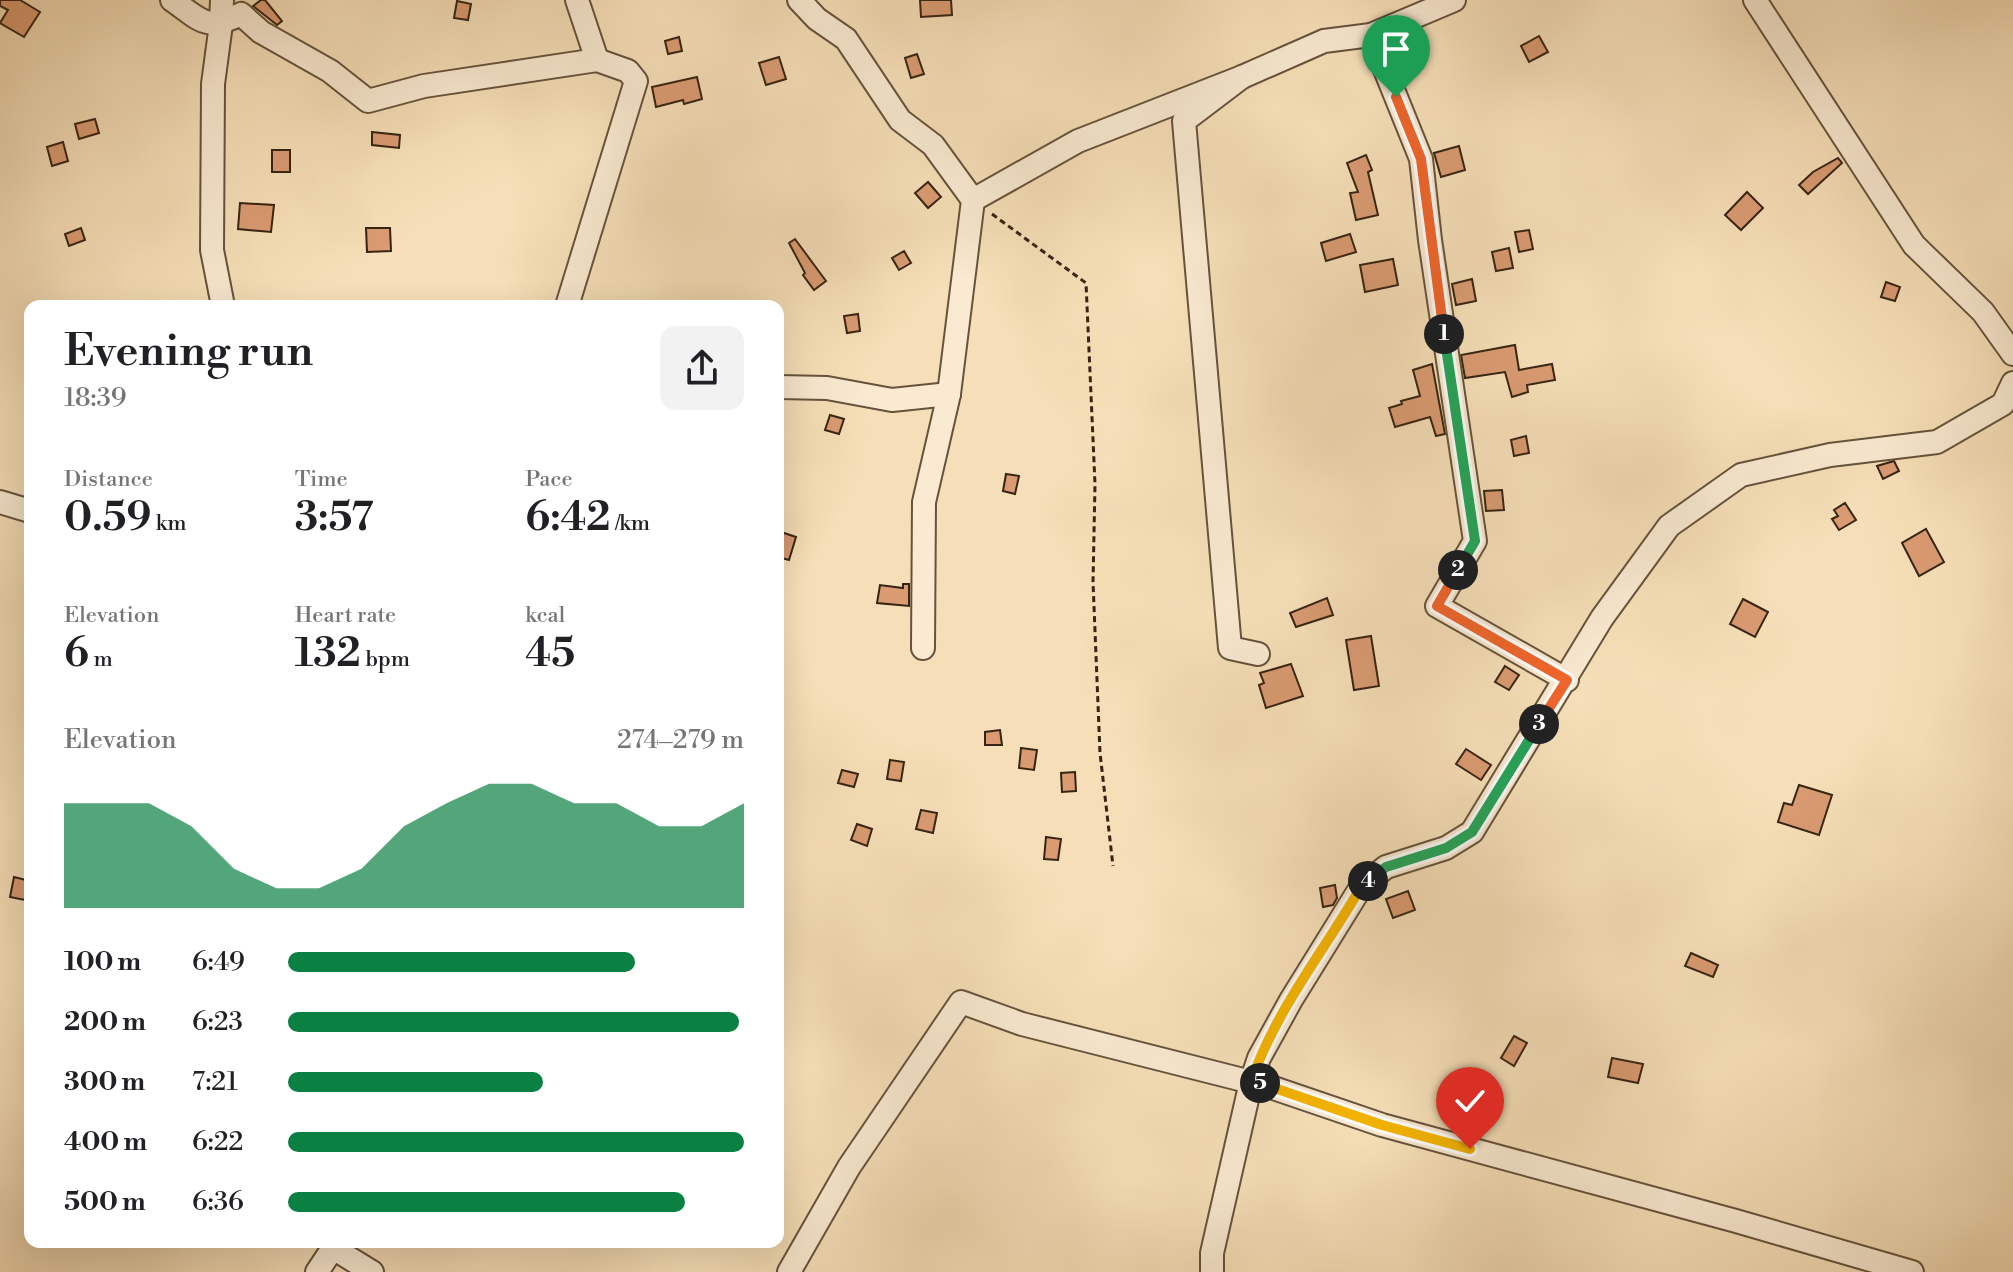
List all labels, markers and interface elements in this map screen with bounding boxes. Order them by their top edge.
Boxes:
pin [1362,15,1430,97]
icon: arrive [1374,27,1418,71]
pin: 1 [1424,314,1464,354]
text: 1 [1439,320,1449,347]
text: Evening run [64,324,313,379]
button: share [660,326,744,410]
text: 18:39 [64,382,127,414]
text: Distance [64,466,153,493]
text: Time [295,466,348,493]
text: Pace [525,466,573,493]
text: 0.59 [64,493,151,543]
text: 3:57 [295,493,373,543]
text: 6:42 [525,493,611,543]
text: km [151,510,187,537]
text: /km [611,510,650,537]
pin: 2 [1438,550,1478,590]
text: 2 [1451,556,1465,583]
text: Elevation [64,602,159,629]
text: Heart rate [295,602,396,629]
text: kcal [525,602,565,629]
text: 6 [64,629,89,679]
text: 132 [295,629,361,679]
text: 45 [525,629,575,679]
text: m [89,646,113,673]
text: bpm [361,646,410,673]
pin: 3 [1519,704,1559,744]
text: 3 [1532,710,1546,737]
text: Elevation [64,724,177,756]
text: 274–279 m [617,724,744,756]
pin: 4 [1348,861,1388,901]
text: 4 [1361,867,1375,894]
text: 100 m [64,946,141,978]
text: 6:49 [192,946,245,978]
text: 200 m [64,1006,146,1038]
text: 6:23 [192,1006,243,1038]
pin: 5 [1240,1063,1280,1103]
text: 300 m [64,1066,145,1098]
text: 7:21 [192,1066,238,1098]
pin [1436,1067,1504,1149]
text: 5 [1253,1069,1267,1096]
icon: check [1448,1079,1492,1123]
text: 400 m [64,1126,147,1158]
text: 6:22 [192,1126,243,1158]
text: 500 m [64,1186,146,1218]
text: 6:36 [192,1186,244,1218]

